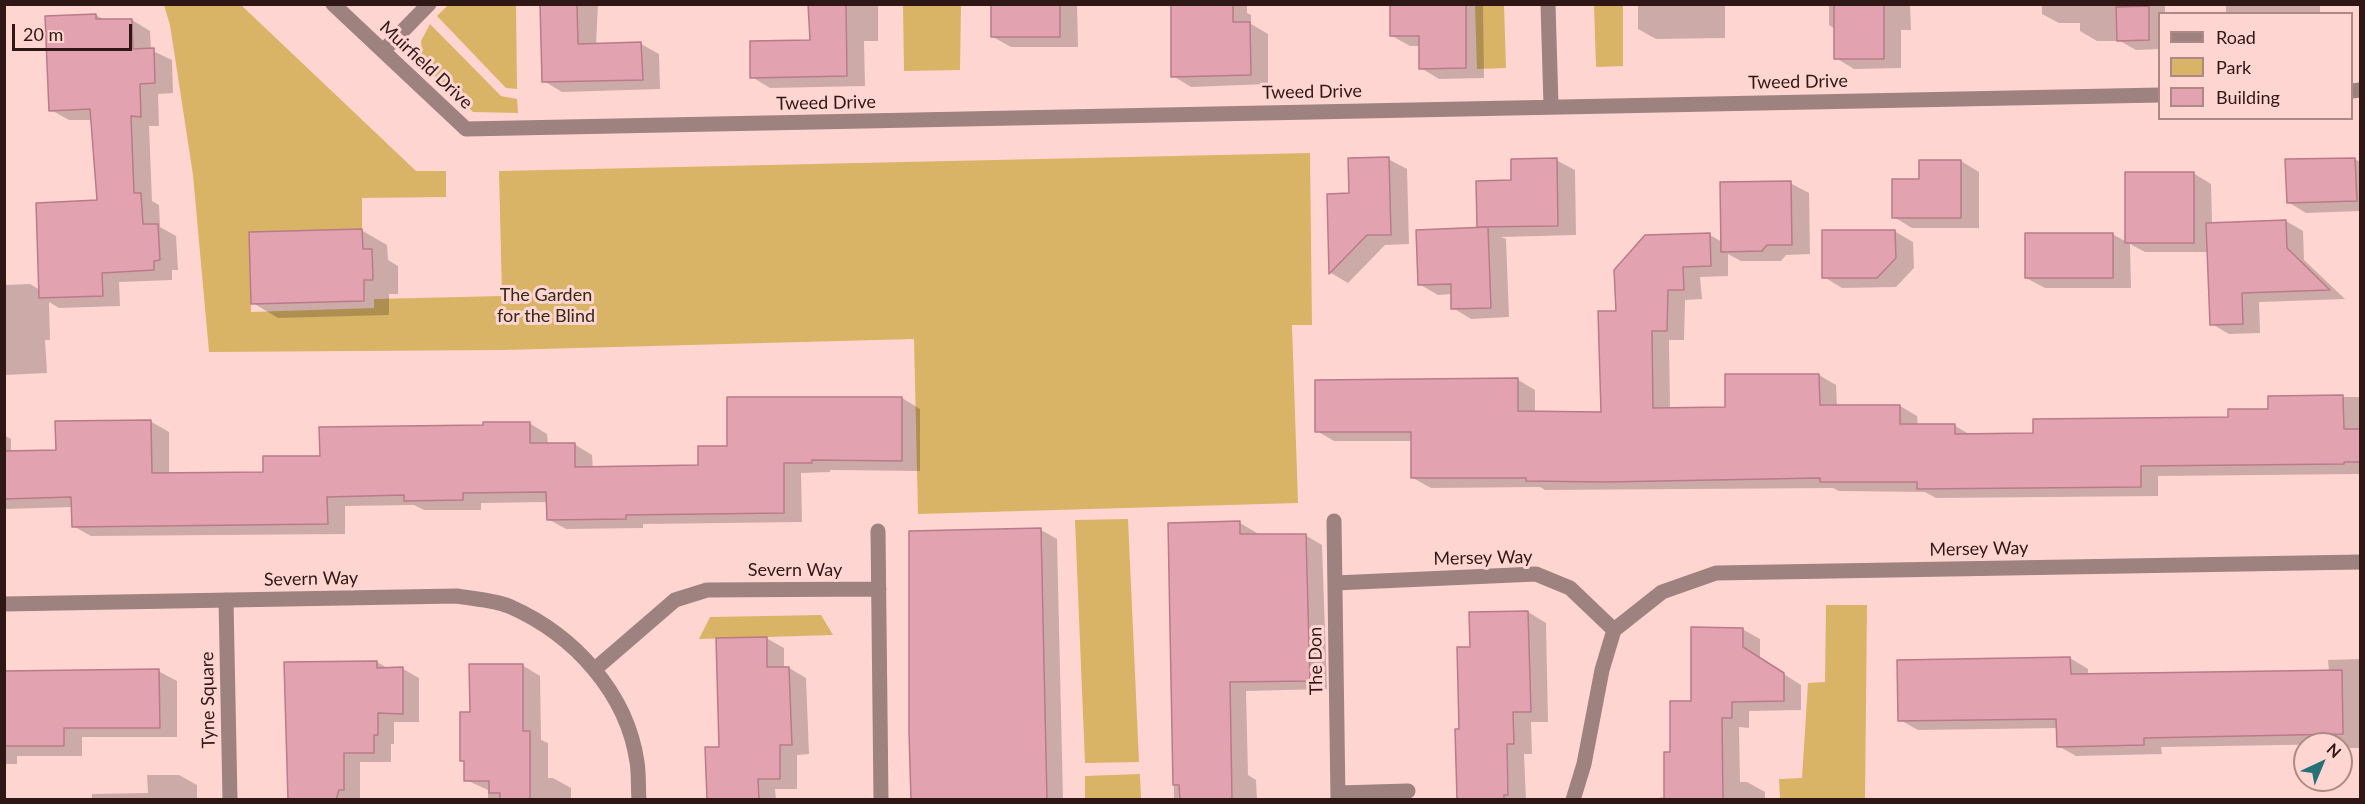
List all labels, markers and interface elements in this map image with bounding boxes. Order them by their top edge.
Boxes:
scale bar [15,12,135,50]
legend [2158,12,2353,120]
street label: Muirfield Drive [375,16,477,114]
text: 20 m [23,23,63,45]
text: Road [2216,26,2256,48]
text: Park [2216,56,2251,78]
street label: Tweed Drive [1748,70,1848,94]
street label: Tweed Drive [1262,80,1362,104]
text: Building [2216,86,2280,108]
street label: Tweed Drive [776,91,876,115]
park label: The Garden for the Blind [497,284,595,326]
street label: Mersey Way [1929,537,2029,561]
street label: Mersey Way [1433,546,1533,570]
street label: Severn Way [748,559,842,581]
street label: Severn Way [264,567,358,591]
street label: The Don [1305,627,1327,695]
street label: Tyne Square [196,651,220,749]
north arrow [2293,732,2353,792]
text: N [2323,739,2345,761]

